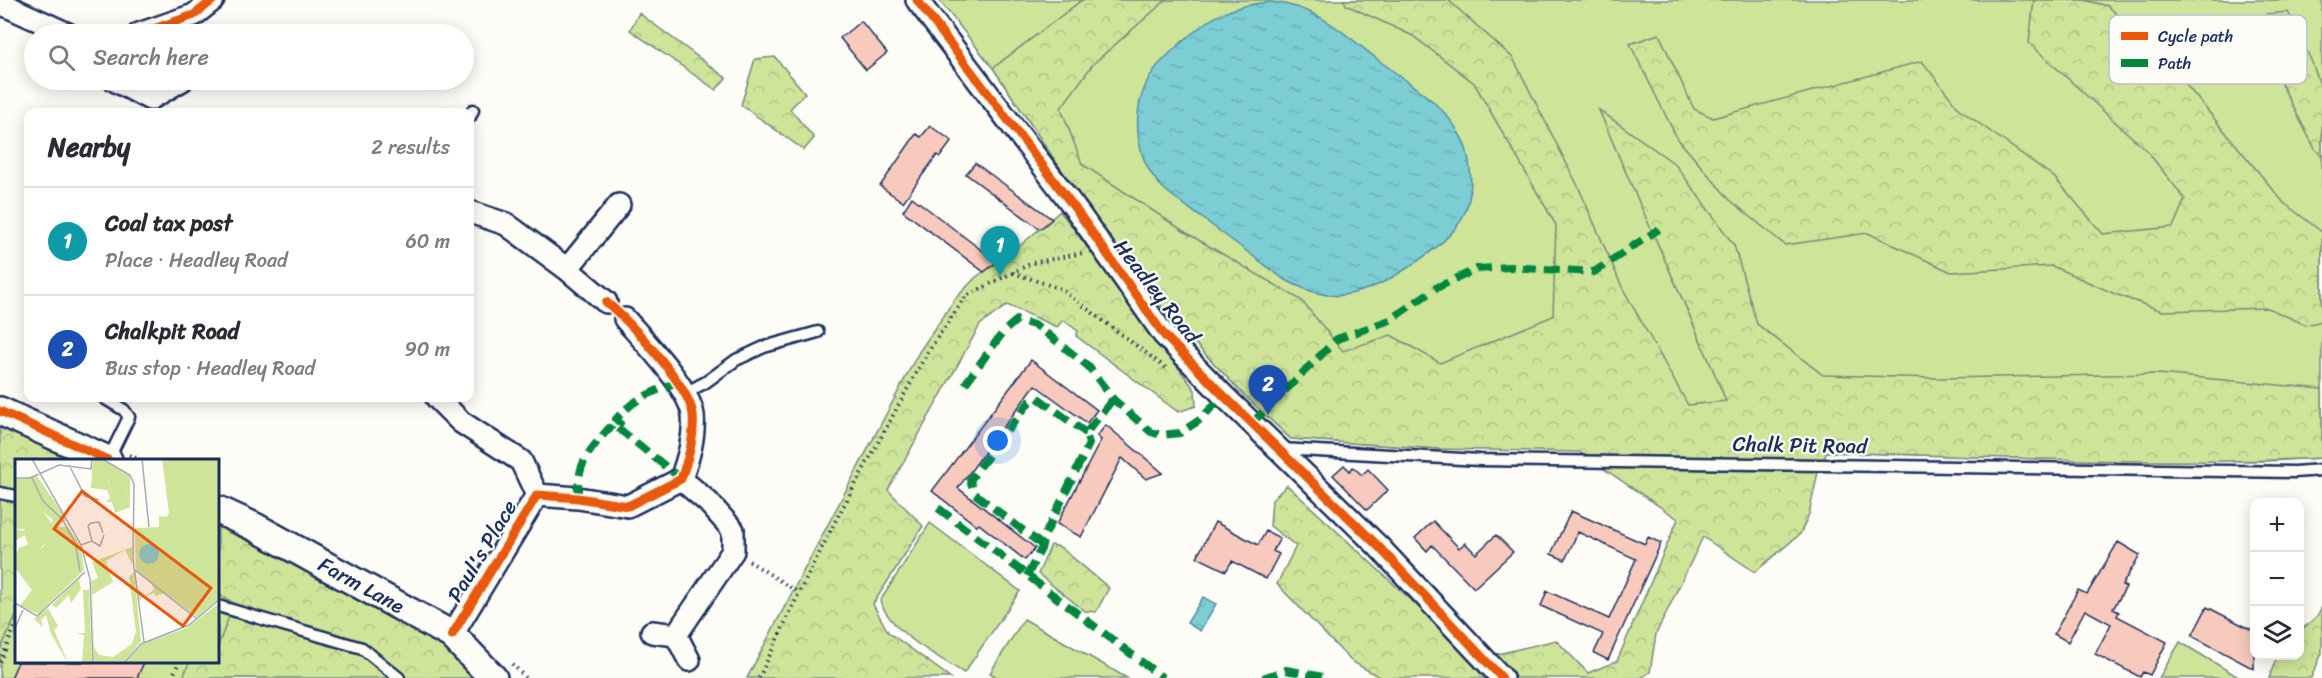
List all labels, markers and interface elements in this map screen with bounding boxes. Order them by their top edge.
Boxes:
legend [2109,15,2307,84]
text: Cycle path [2158,22,2233,51]
search box [24,24,474,90]
text: Search here [93,38,209,77]
icon: search [45,41,78,74]
text: Path [2158,49,2191,78]
text: Nearby [48,124,130,170]
text: 2 results [371,130,450,165]
text: Coal tax post [105,204,232,243]
text: 1 [63,224,72,259]
text: 60 m [405,224,450,259]
pin: 1 [980,226,1020,276]
street label: Headley Road [1104,230,1212,353]
text: Place · Headley Road [105,243,288,278]
text: Chalkpit Road [105,312,239,351]
text: 2 [62,332,73,367]
text: 90 m [405,332,450,367]
text: Bus stop · Headley Road [105,351,315,386]
pin: 2 [1248,366,1288,415]
street label: Chalk Pit Road [1732,425,1870,465]
your location [983,426,1012,455]
inset map [15,459,219,663]
street label: Paul's Place [436,492,528,610]
map controls [2250,498,2304,660]
button: + [2250,498,2304,552]
street label: Farm Lane [311,546,412,625]
button: − [2250,552,2304,606]
button: layers [2250,606,2304,660]

